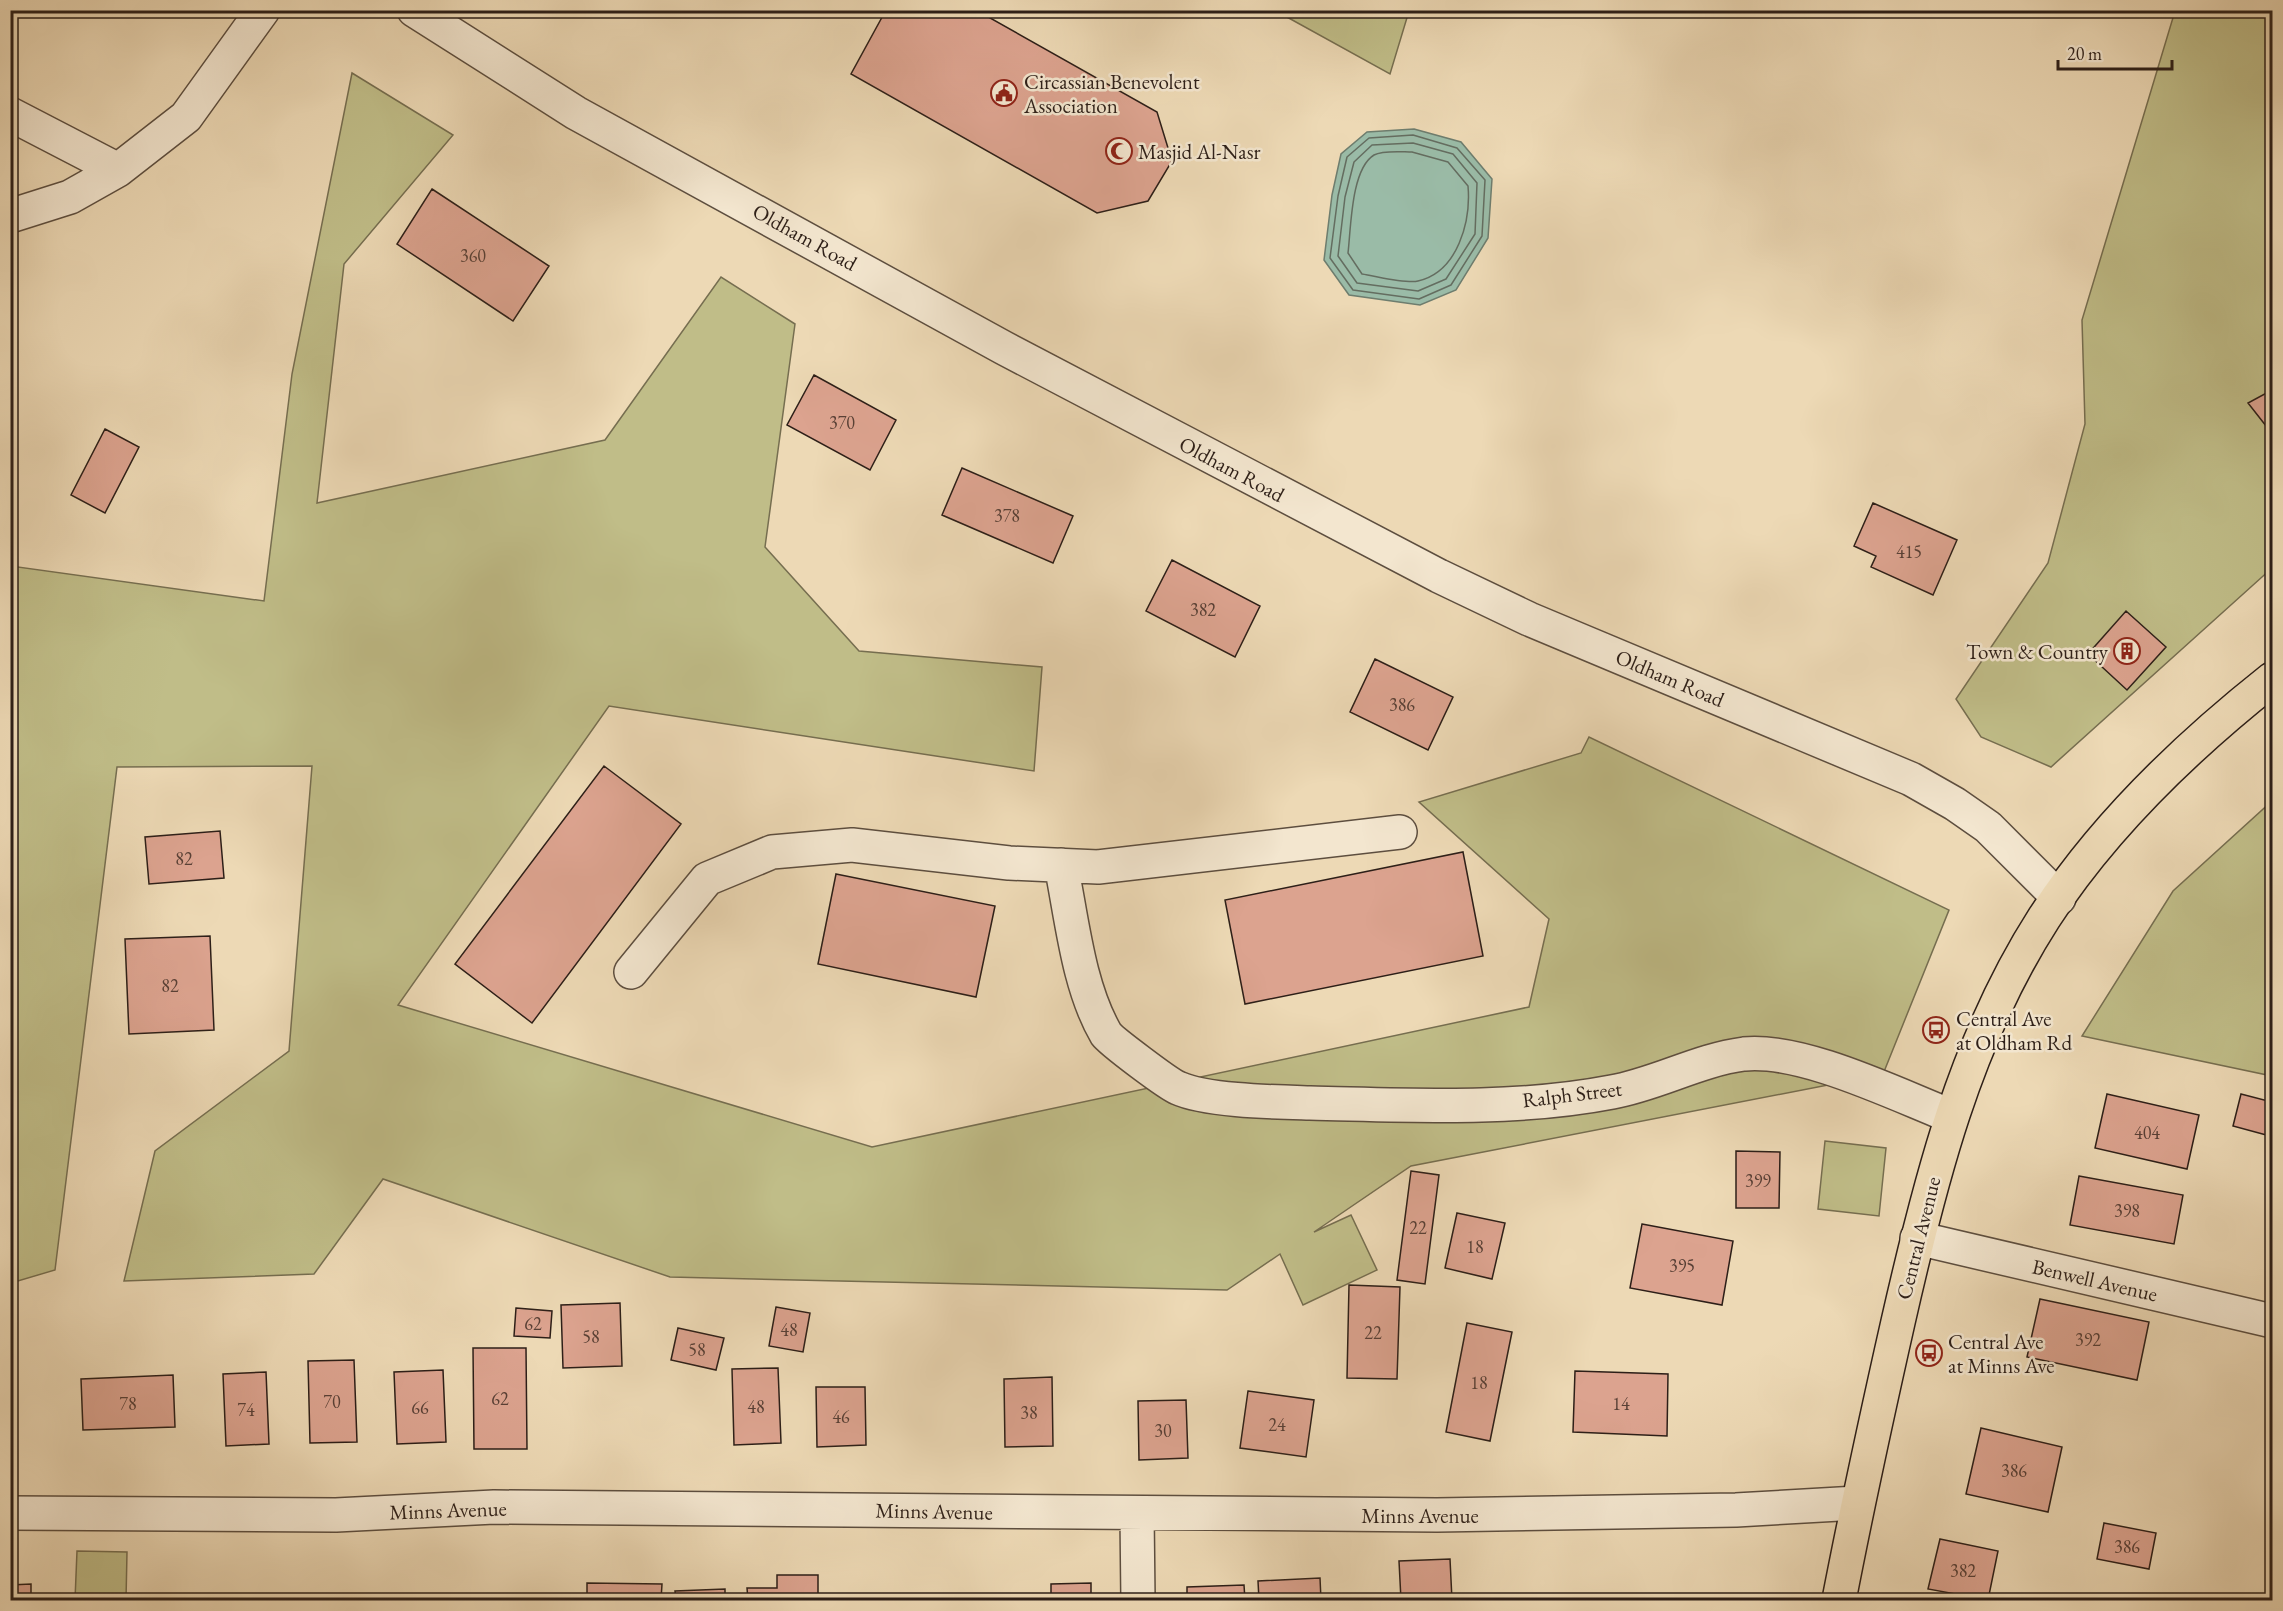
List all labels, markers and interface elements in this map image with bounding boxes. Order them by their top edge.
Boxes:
scale bar [2058,33,2172,71]
text: 20 m [2067,42,2102,65]
place label: Circassian Benevolent Association [1023,68,1200,119]
public building icon: Circassian Benevolent Association [989,78,1019,108]
mosque icon: Masjid Al-Nasr [1104,136,1134,166]
place label: Masjid Al-Nasr [1138,138,1261,165]
street label: Oldham Road [748,197,862,277]
house number: 360 [460,244,486,267]
house number: 370 [829,411,855,434]
street label: Oldham Road [1175,430,1290,508]
house number: 378 [994,504,1020,527]
house number: 415 [1896,540,1922,563]
house number: 382 [1190,598,1216,621]
building icon: Town & Country [2112,636,2142,666]
place label: Town & Country [1966,638,2109,665]
street label: Oldham Road [1612,643,1729,713]
house number: 386 [1389,693,1415,716]
house number: 82 [175,847,193,870]
house number: 82 [161,974,179,997]
place label: Central Ave at Oldham Rd [1956,1005,2073,1056]
bus stop icon: Central Ave at Oldham Rd [1921,1015,1951,1045]
street label: Ralph Street [1521,1074,1624,1114]
house number: 404 [2134,1121,2160,1144]
house number: 399 [1745,1169,1771,1192]
street label: Central Avenue [1890,1174,1946,1302]
house number: 398 [2114,1199,2140,1222]
house number: 22 [1409,1216,1427,1239]
house number: 18 [1466,1235,1484,1258]
street label: Benwell Avenue [2030,1252,2160,1308]
house number: 395 [1669,1254,1695,1277]
house number: 62 [524,1312,542,1335]
house number: 48 [780,1318,798,1341]
house number: 22 [1364,1321,1382,1344]
house number: 58 [582,1325,600,1348]
place label: Central Ave at Minns Ave [1948,1328,2054,1379]
house number: 392 [2075,1328,2101,1351]
house number: 58 [688,1338,706,1361]
bus stop icon: Central Ave at Minns Ave [1914,1338,1944,1368]
house number: 18 [1470,1371,1488,1394]
house number: 62 [491,1387,509,1410]
house number: 70 [323,1390,341,1413]
house number: 78 [119,1392,137,1415]
house number: 14 [1612,1392,1630,1415]
house number: 48 [747,1395,765,1418]
house number: 66 [411,1396,429,1419]
house number: 74 [237,1398,255,1421]
house number: 38 [1020,1401,1038,1424]
house number: 46 [832,1405,850,1428]
house number: 24 [1268,1413,1286,1436]
house number: 30 [1154,1419,1172,1442]
house number: 386 [2001,1459,2027,1482]
street label: Minns Avenue [389,1494,507,1526]
street label: Minns Avenue [875,1496,993,1526]
street label: Minns Avenue [1361,1502,1479,1529]
house number: 386 [2114,1535,2140,1558]
house number: 382 [1950,1559,1976,1582]

